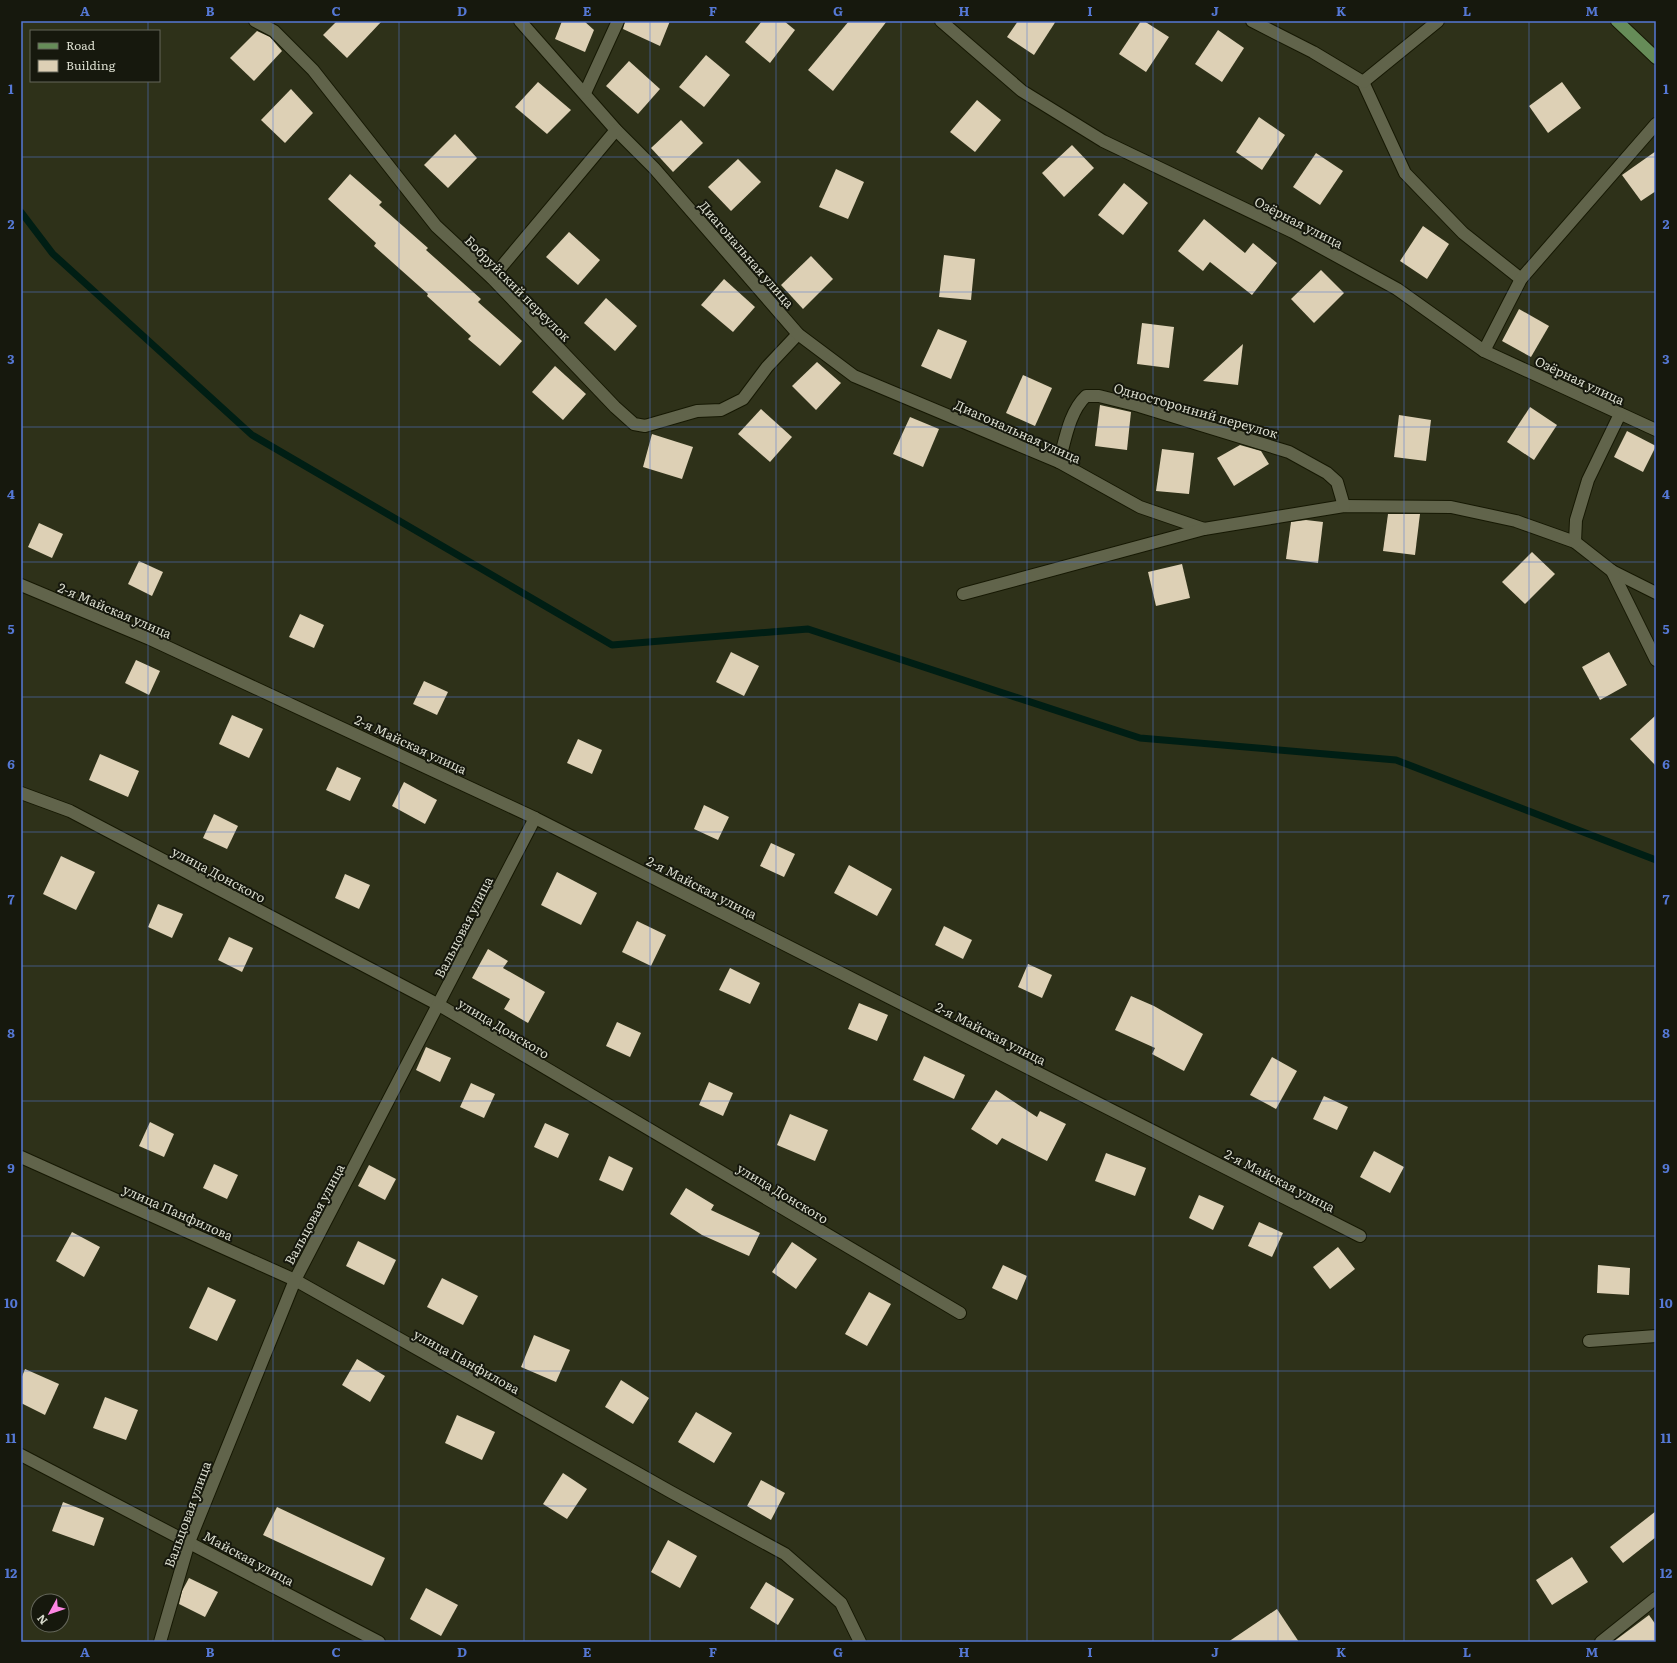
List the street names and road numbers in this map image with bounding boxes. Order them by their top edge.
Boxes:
street label: Озёрная улица [1251,191,1347,253]
street label: Диагональная улица [695,196,799,312]
street label: Бобруйский переулок [461,231,576,346]
street label: Озёрная улица [1532,351,1628,409]
street label: Односторонний переулок [1112,377,1281,443]
street label: Диагональная улица [952,395,1084,467]
street label: 2-я Майская улица [55,577,175,643]
street label: 2-я Майская улица [352,710,470,778]
street label: улица Донского [169,841,270,907]
street label: 2-я Майская улица [643,851,761,923]
street label: Вальцовая улица [429,873,497,981]
street label: улица Донского [455,993,554,1063]
street label: 2-я Майская улица [932,997,1050,1069]
street label: 2-я Майская улица [1221,1144,1339,1216]
street label: улица Донского [734,1158,833,1228]
street label: Вальцовая улица [279,1160,349,1268]
street label: улица Панфилова [120,1179,236,1245]
street label: улица Панфилова [410,1324,524,1398]
street label: Вальцовая улица [159,1458,215,1570]
street label: Майская улица [200,1526,298,1590]

